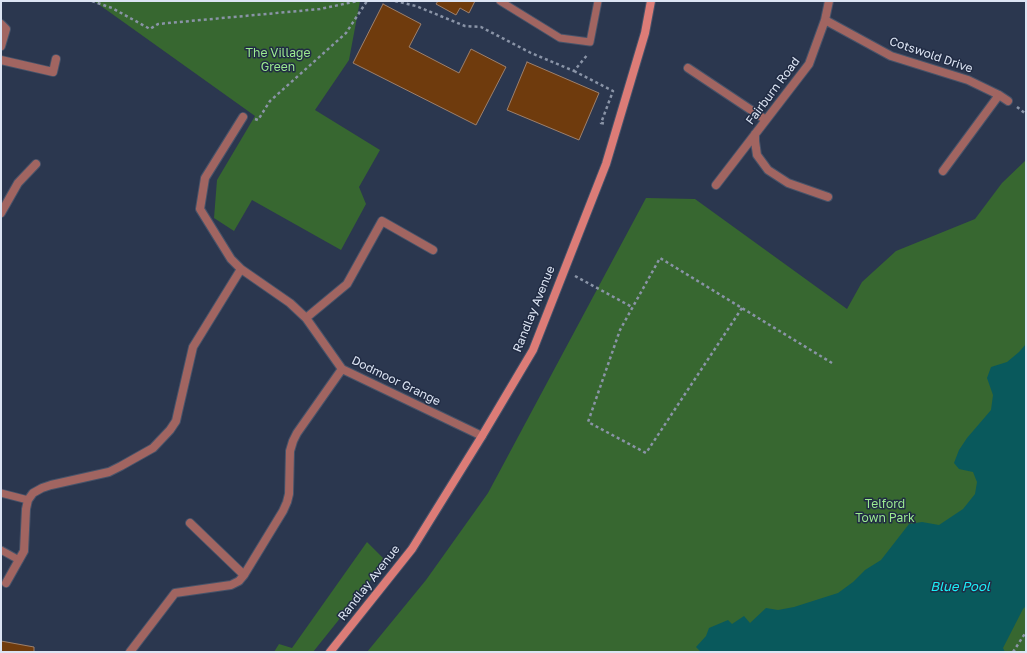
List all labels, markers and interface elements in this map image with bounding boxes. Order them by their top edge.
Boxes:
street label: Cotswold Drive [887,34,975,76]
park label: The Village Green [246,46,310,74]
street label: Fairburn Road [743,54,803,128]
street label: Randlay Avenue [510,264,558,354]
street label: Dodmoor Grange [349,353,443,409]
park label: Telford Town Park [855,497,915,525]
street label: Randlay Avenue [335,542,403,624]
water label: Blue Pool [930,579,990,595]

